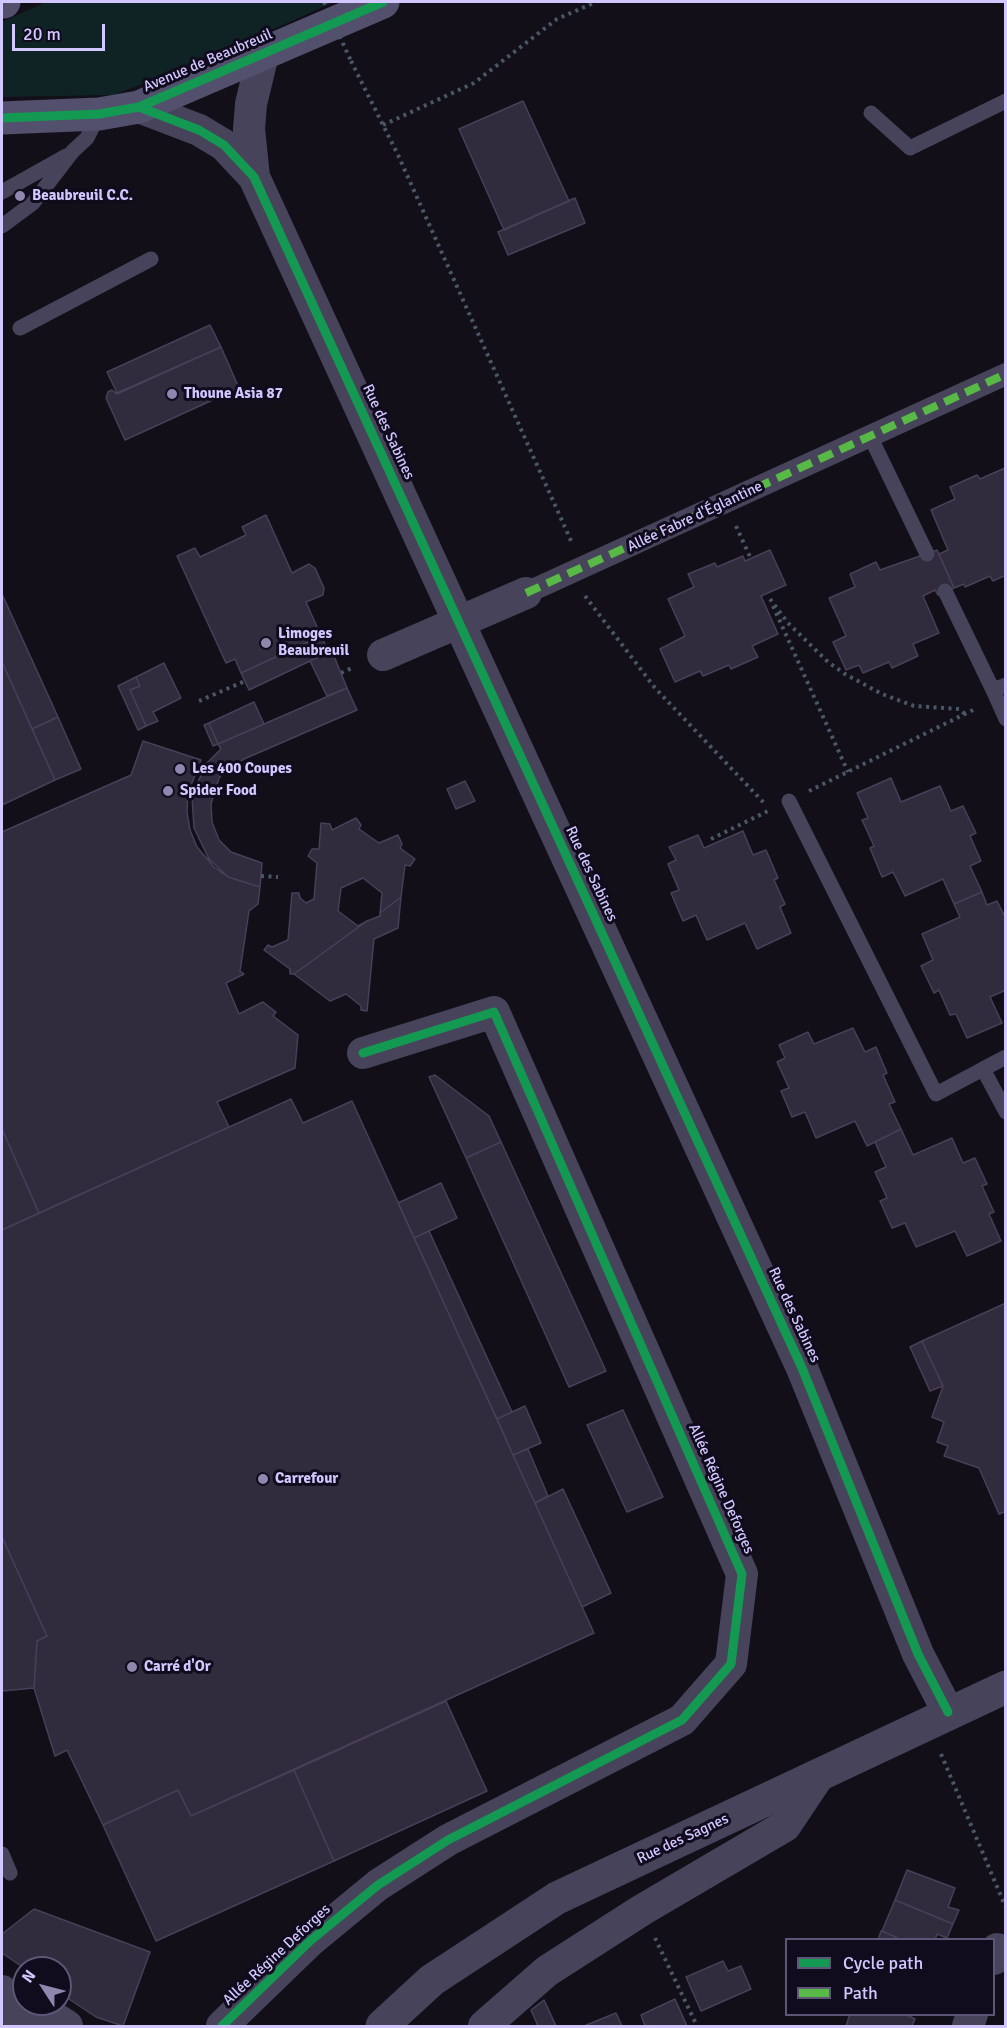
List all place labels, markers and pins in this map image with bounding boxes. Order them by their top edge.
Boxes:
place label: Beaubreuil C.C. [32,187,133,205]
marker: Beaubreuil C.C. [13,189,27,203]
place label: Thoune Asia 87 [184,385,283,403]
marker: Thoune Asia 87 [165,387,179,401]
place label: Limoges Beaubreuil [278,625,349,660]
marker: Limoges Beaubreuil [259,636,273,650]
place label: Les 400 Coupes [192,760,292,778]
marker: Les 400 Coupes [173,762,187,776]
place label: Spider Food [180,782,257,800]
marker: Spider Food [161,784,175,798]
place label: Carrefour [275,1470,338,1488]
marker: Carrefour [256,1472,270,1486]
place label: Carré d'Or [144,1658,211,1676]
marker: Carré d'Or [125,1660,139,1674]

